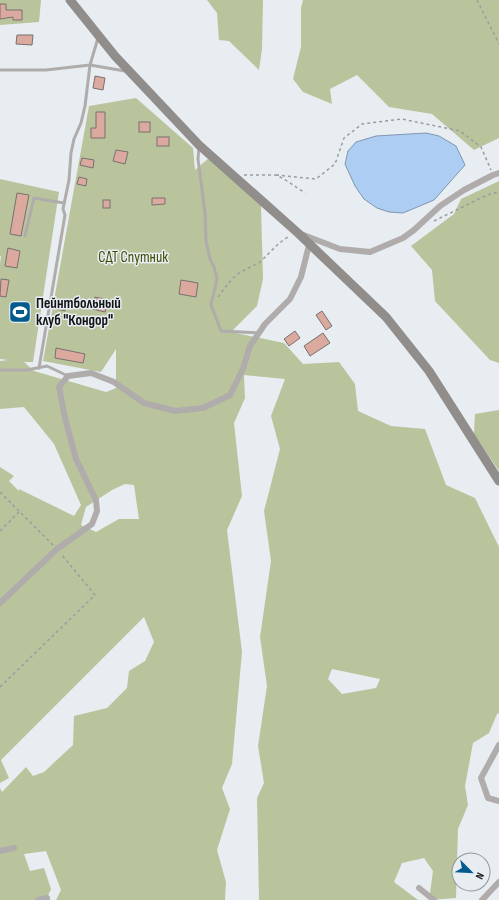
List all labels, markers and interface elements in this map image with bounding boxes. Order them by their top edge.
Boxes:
park label: СДТ Спутник [98,248,168,267]
place label: Пейнтбольный клуб "Кондор" [36,294,121,330]
sports icon: Пейнтбольный клуб "Кондор" [7,299,33,325]
north arrow [451,852,491,892]
text: N [472,871,487,881]

